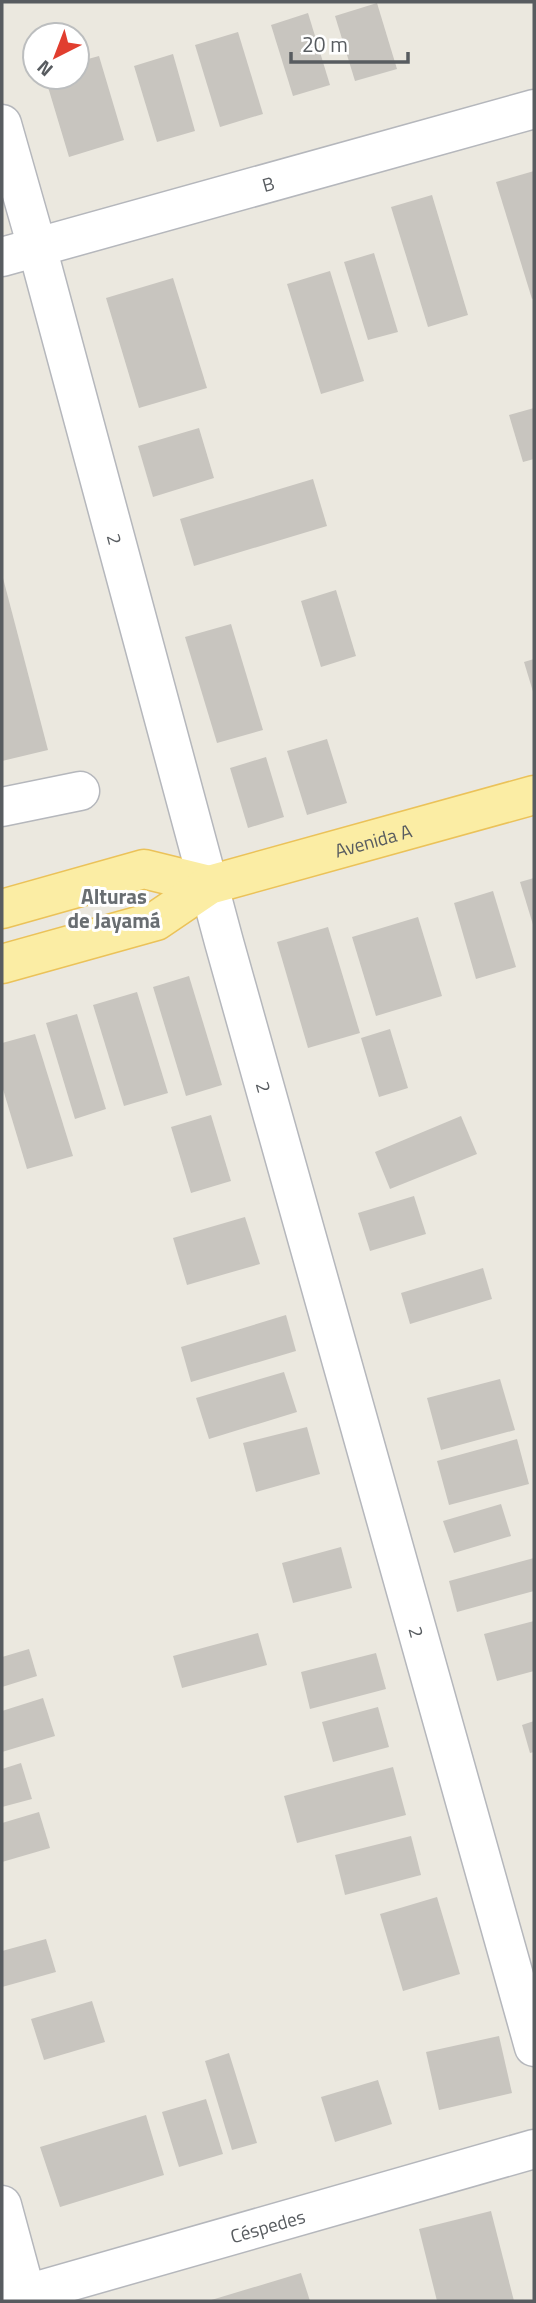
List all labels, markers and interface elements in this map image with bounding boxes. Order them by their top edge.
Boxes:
north arrow [21,21,91,91]
scale bar [291,21,408,65]
text: 20 m [302,28,348,60]
text: N [30,54,59,84]
street label: B [258,167,277,199]
street label: 2 [100,530,131,548]
street label: Avenida A [331,815,415,864]
district label: Alturas de Jayamá [67,880,161,936]
street label: 2 [249,1078,280,1096]
street label: 2 [402,1623,433,1641]
street label: Céspedes [226,2201,308,2250]

